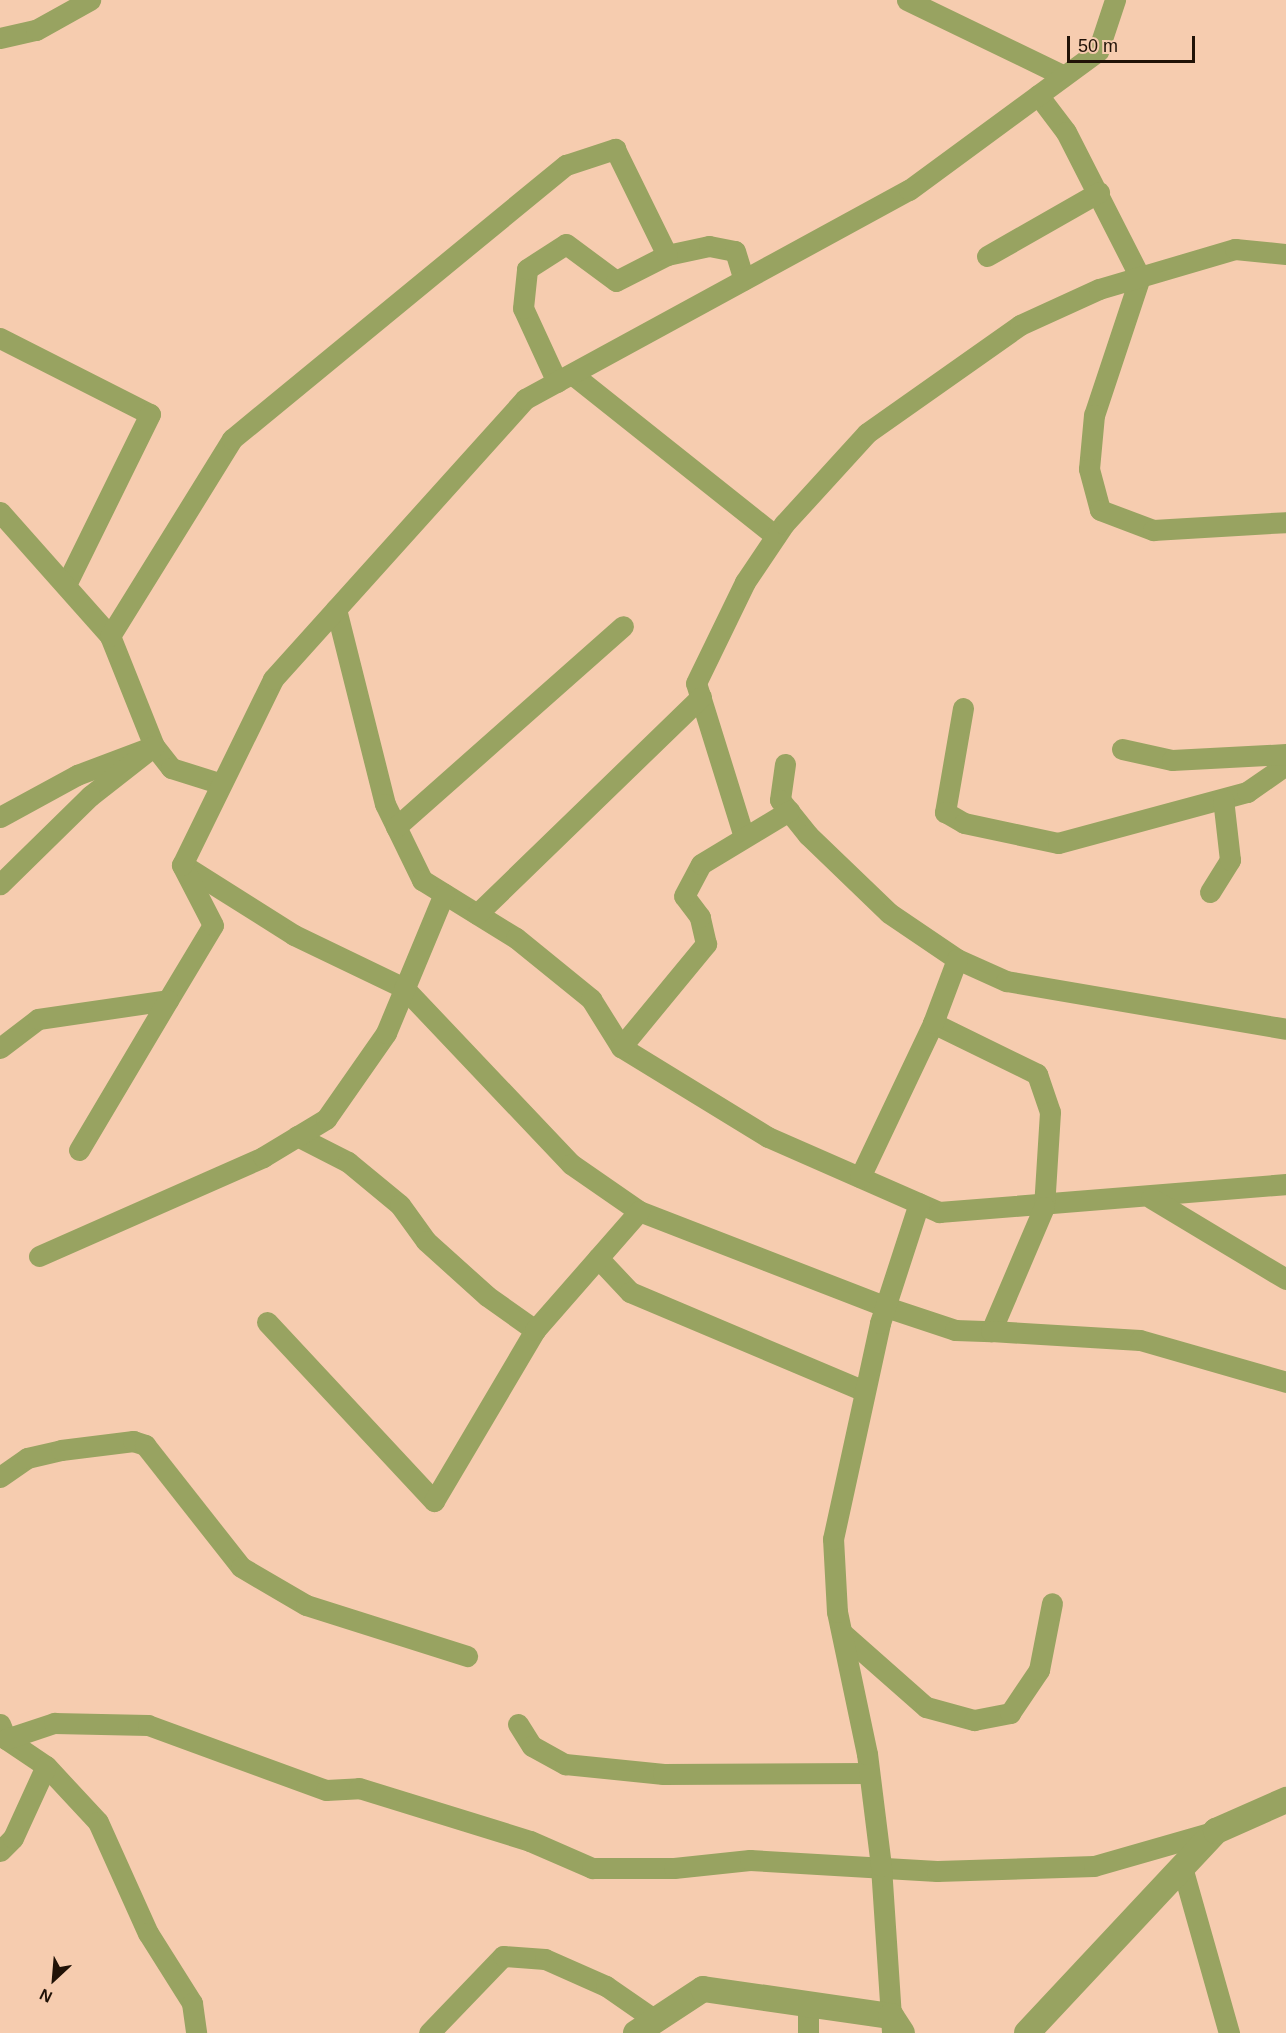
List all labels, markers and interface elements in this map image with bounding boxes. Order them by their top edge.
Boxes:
scale bar [1070,24,1198,62]
text: 50 m [1078,36,1118,56]
north arrow [24,1949,84,2009]
text: N [37,1985,55,2006]

